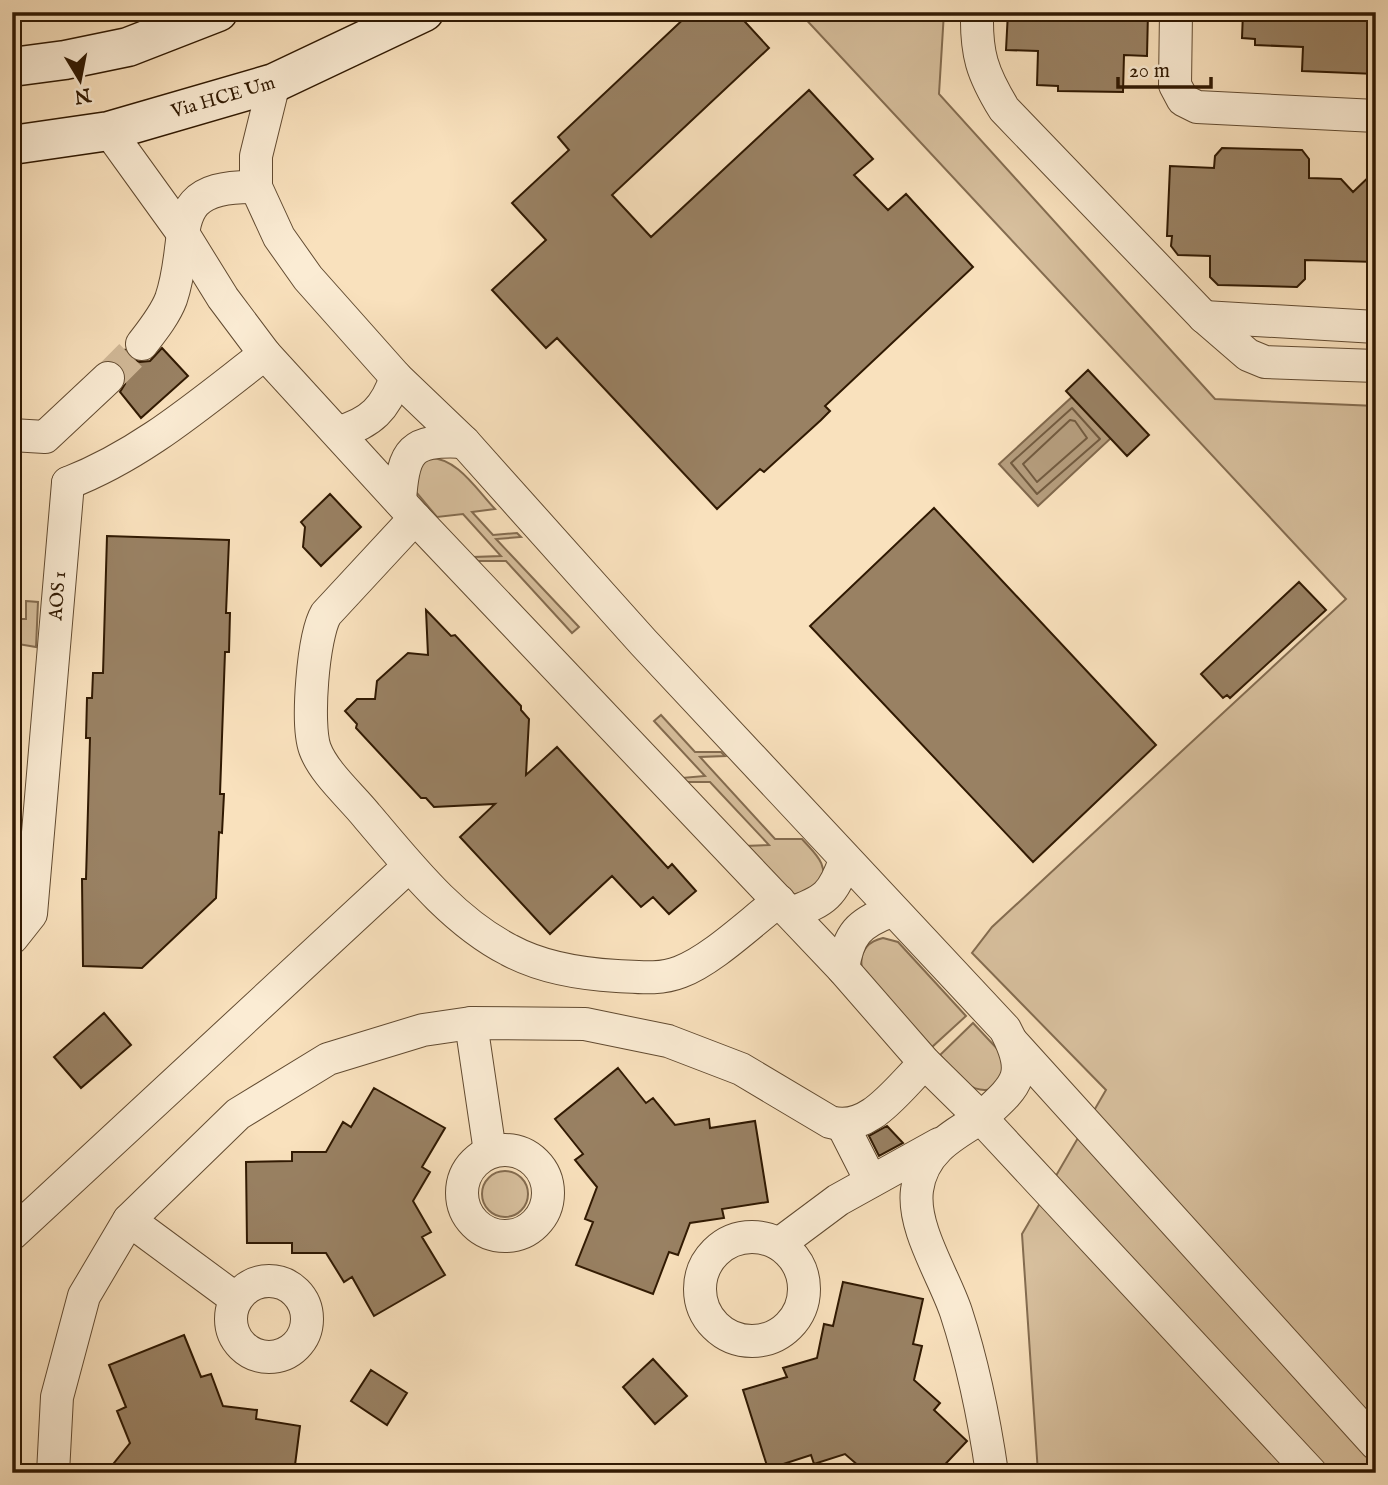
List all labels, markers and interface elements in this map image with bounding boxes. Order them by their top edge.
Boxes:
north arrow [46,46,116,116]
scale bar [1118,46,1211,90]
text: 20 m [1129,58,1170,85]
street label: Via HCE Um [167,71,278,125]
text: N [72,81,94,108]
street label: AOS 1 [44,570,72,622]

